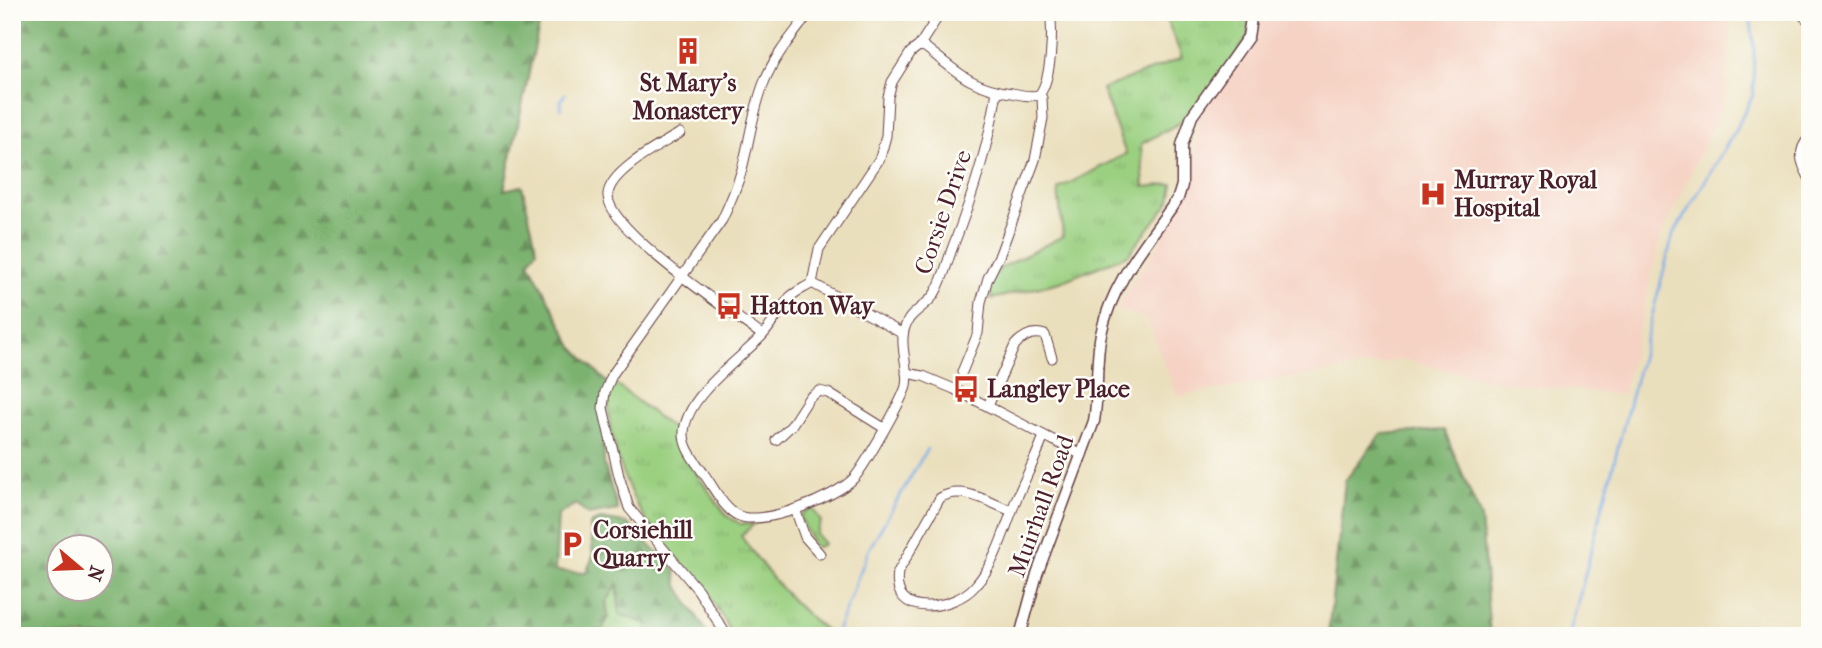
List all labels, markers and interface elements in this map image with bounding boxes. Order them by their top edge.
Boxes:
building icon: St Mary's Monastery [673,36,703,66]
place label: St Mary's Monastery [633,69,745,125]
street label: Corsie Drive [909,146,977,278]
place label: Murray Royal Hospital [1454,166,1597,222]
hospital icon: Murray Royal Hospital [1418,179,1448,209]
bus stop icon: Hatton Way [714,291,744,321]
place label: Hatton Way [750,292,875,320]
bus stop icon: Langley Place [951,374,981,404]
place label: Langley Place [987,375,1130,403]
street label: Muirhall Road [1002,430,1080,581]
place label: Corsiehill Quarry [593,516,693,572]
parking icon: Corsiehill Quarry [557,529,587,559]
north arrow [46,532,116,602]
text: N [82,563,108,584]

